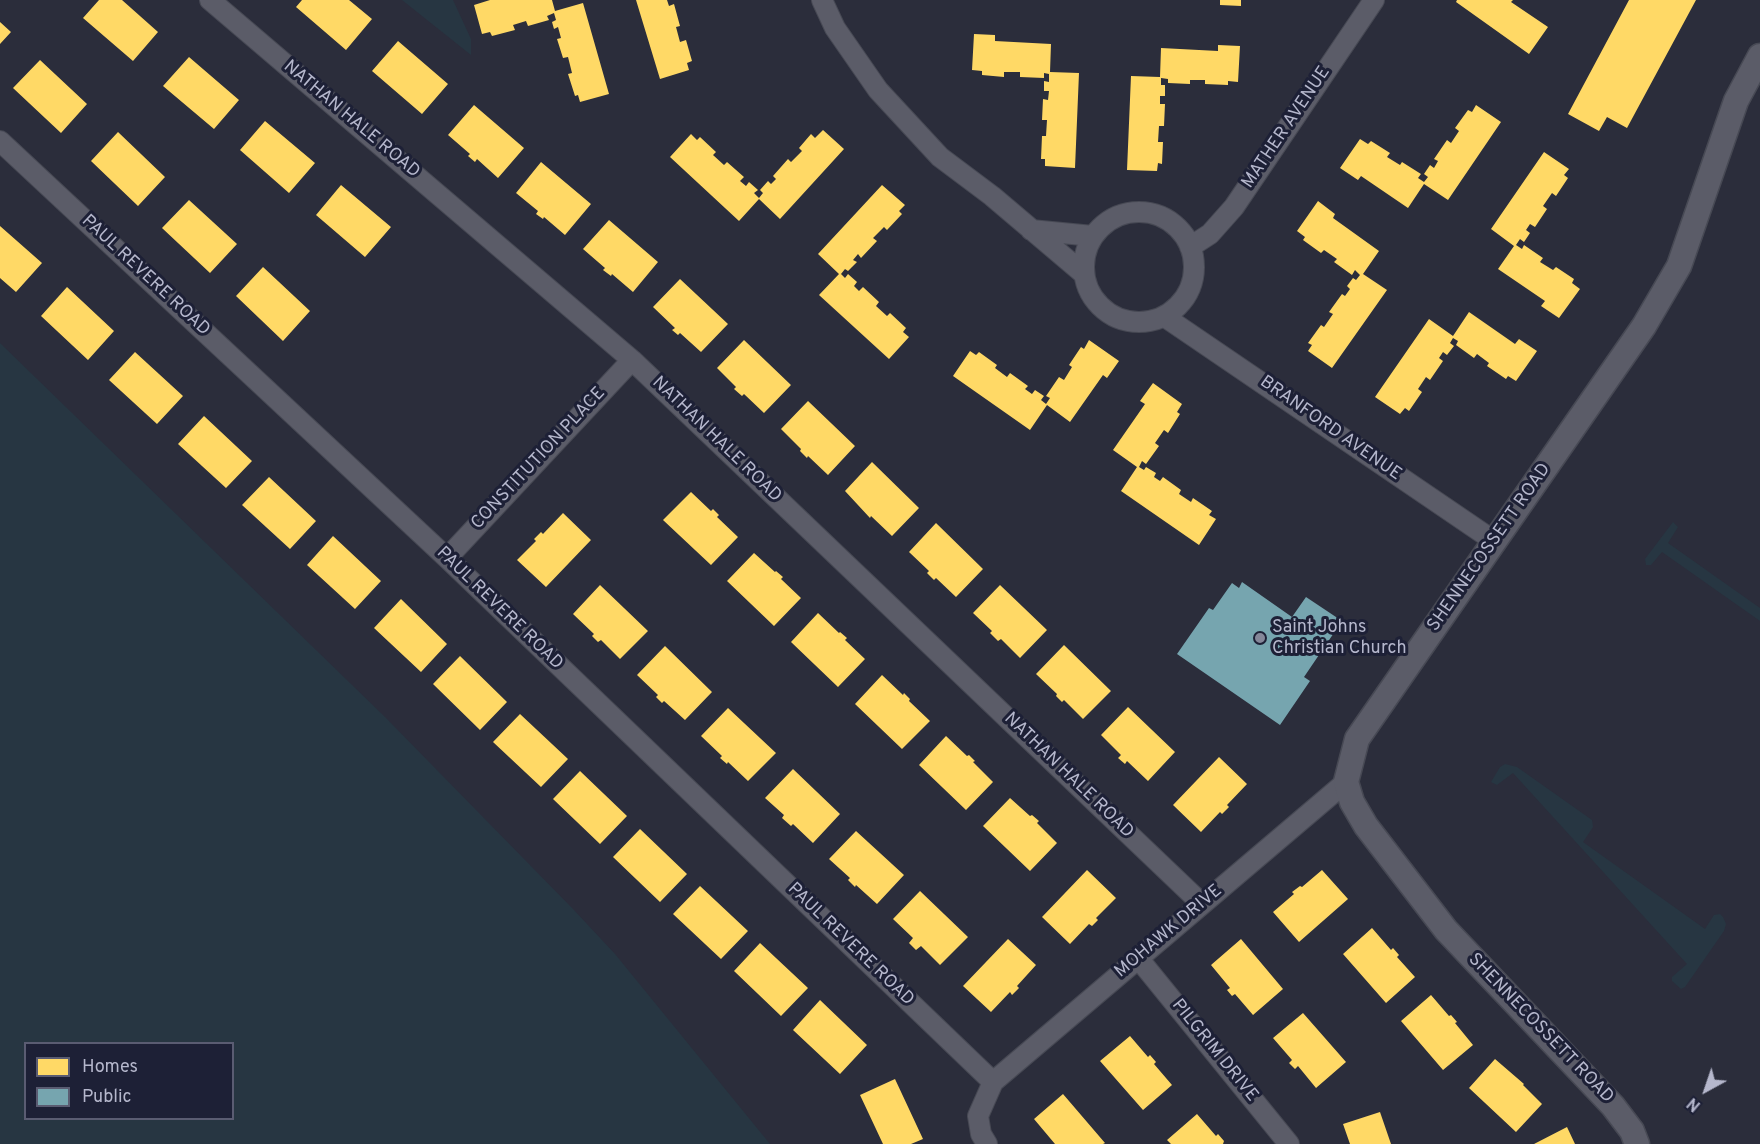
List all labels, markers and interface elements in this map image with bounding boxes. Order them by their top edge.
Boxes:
street label: NATHAN HALE ROAD [278,57,424,183]
street label: MATHER AVENUE [1238,63,1336,193]
street label: PAUL REVERE ROAD [76,211,214,341]
street label: BRANFORD AVENUE [1255,372,1405,486]
street label: NATHAN HALE ROAD [647,373,785,507]
street label: CONSTITUTION PLACE [467,383,611,535]
street label: SHENNECOSSETT ROAD [1424,460,1556,636]
street label: PAUL REVERE ROAD [431,543,567,675]
place label: Saint Johns Christian Church [1272,617,1407,660]
marker: Saint Johns Christian Church [1253,631,1267,645]
street label: NATHAN HALE ROAD [999,709,1137,843]
street label: PAUL REVERE ROAD [782,879,918,1011]
street label: MOHAWK DRIVE [1111,881,1227,983]
street label: SHENNECOSSETT ROAD [1463,950,1617,1108]
street label: PILGRIM DRIVE [1166,995,1262,1107]
legend [24,1042,234,1120]
text: Homes [82,1056,138,1079]
north arrow [1676,1060,1736,1120]
text: Public [82,1086,132,1109]
text: N [1684,1092,1705,1115]

